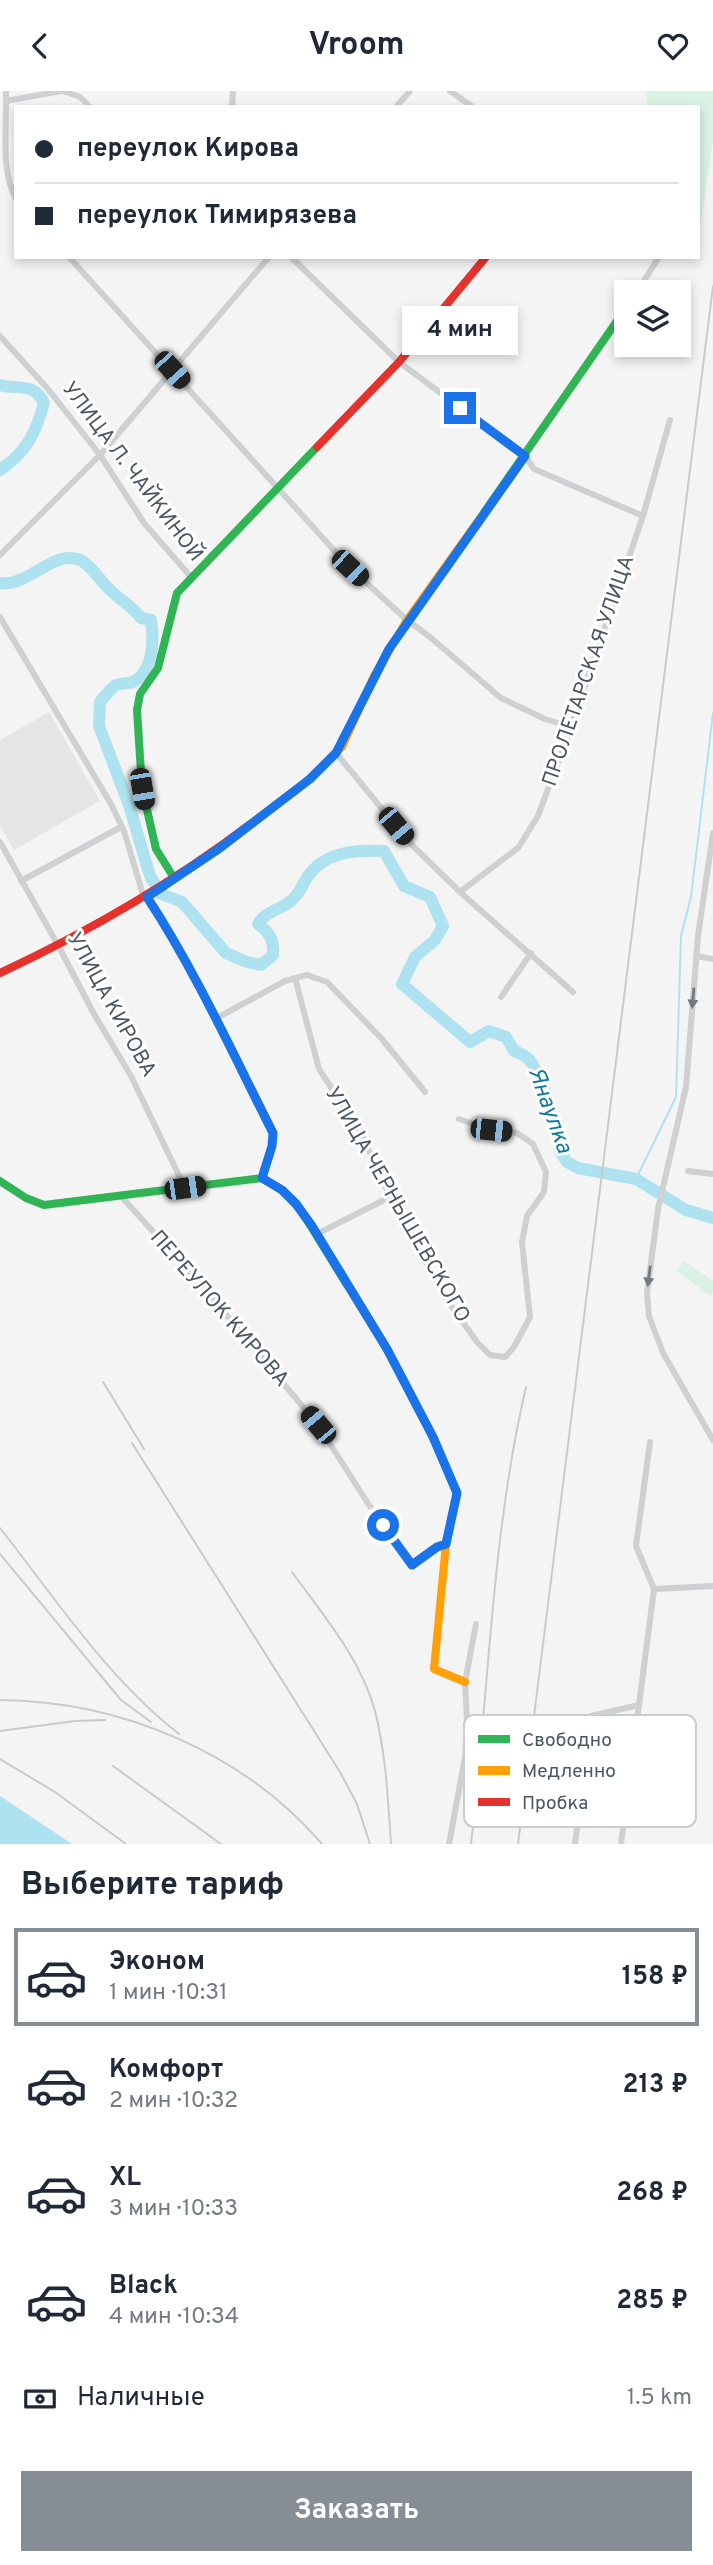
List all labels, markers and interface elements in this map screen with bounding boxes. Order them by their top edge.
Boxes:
text: Vroom [308,26,405,66]
icon: back [21,27,59,65]
icon: heart [654,27,692,65]
text: переулок Кирова [77,133,299,166]
text: переулок Тимирязева [77,200,357,233]
map controls [614,280,691,357]
button: layers [614,280,691,357]
callout: 4 мин [402,307,518,355]
text: 4 мин [427,316,493,345]
car [151,347,194,393]
street label: УЛИЦА Л. ЧАЙКИНОЙ [55,376,209,567]
route end [444,392,476,424]
car [328,546,373,590]
street label: ПРОЛЕТАРСКАЯ УЛИЦА [537,552,641,790]
car [129,766,156,812]
car [375,803,418,849]
street label: УЛИЦА КИРОВА [60,928,162,1082]
one-way arrow [687,987,698,1009]
water label: Янаулка [520,1064,578,1158]
street label: УЛИЦА ЧЕРНЫШЕВСКОГО [318,1082,476,1328]
car [470,1117,513,1143]
car [163,1175,208,1201]
street label: ПЕРЕУЛОК КИРОВА [143,1225,295,1393]
one-way arrow [643,1265,654,1287]
car [297,1402,340,1448]
route start [367,1509,399,1541]
legend [464,1715,696,1827]
text: Свободно [522,1729,612,1753]
text: Медленно [522,1760,616,1784]
text: Пробка [522,1792,588,1816]
text: Выберите тариф [21,1866,284,1906]
icon: car [25,1946,88,2009]
text: Эконом [109,1946,205,1979]
text: 158 ₽ [622,1961,688,1994]
text: 1 мин · 10:31 [109,1979,228,2008]
icon: car [25,2054,88,2117]
text: Комфорт [109,2054,223,2087]
text: 213 ₽ [623,2069,688,2102]
text: 2 мин · 10:32 [109,2087,238,2116]
icon: car [25,2162,88,2225]
text: XL [109,2162,141,2195]
text: 268 ₽ [616,2177,688,2210]
text: 3 мин · 10:33 [109,2195,238,2224]
icon: car [25,2270,88,2333]
text: Black [109,2270,178,2303]
text: 285 ₽ [616,2285,688,2318]
text: 4 мин · 10:34 [109,2303,239,2332]
icon: cash [21,2380,59,2418]
text: Наличные [77,2382,205,2415]
text: 1.5 km [627,2384,692,2413]
button: Заказать [21,2471,692,2551]

